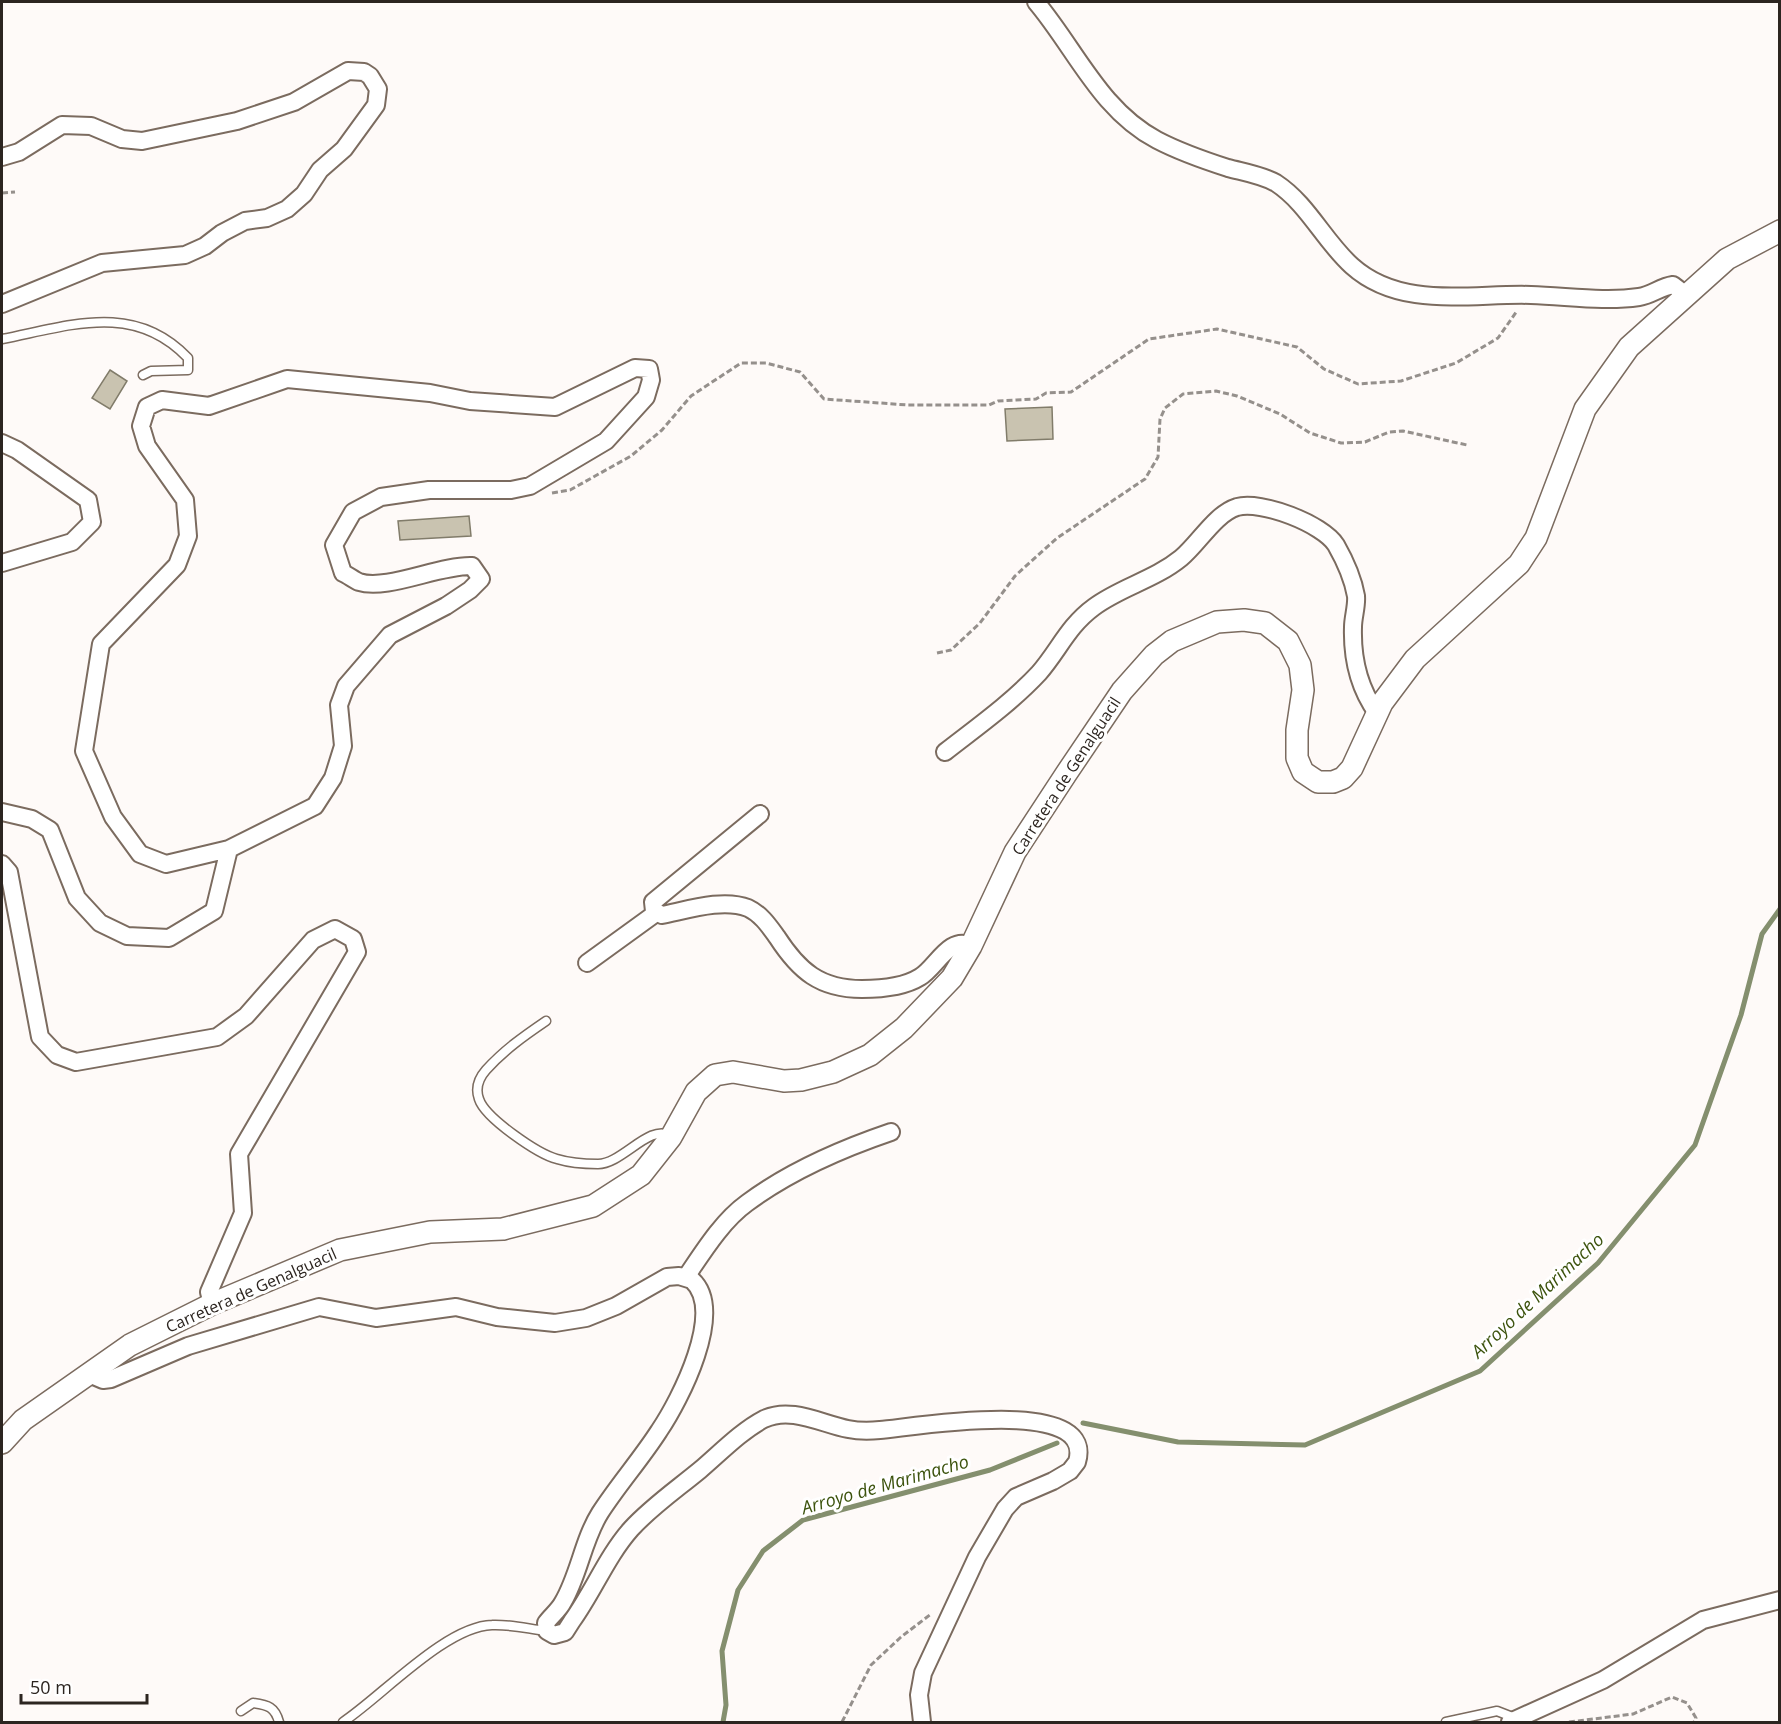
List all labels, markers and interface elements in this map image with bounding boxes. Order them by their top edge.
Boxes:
street label: Carretera de Genalguacil [1006,693,1126,859]
water label: Arroyo de Marimacho [1464,1227,1608,1364]
street label: Carretera de Genalguacil [162,1242,340,1338]
water label: Arroyo de Marimacho [797,1449,971,1520]
scale bar [21,1667,147,1705]
text: 50 m [30,1675,72,1699]

